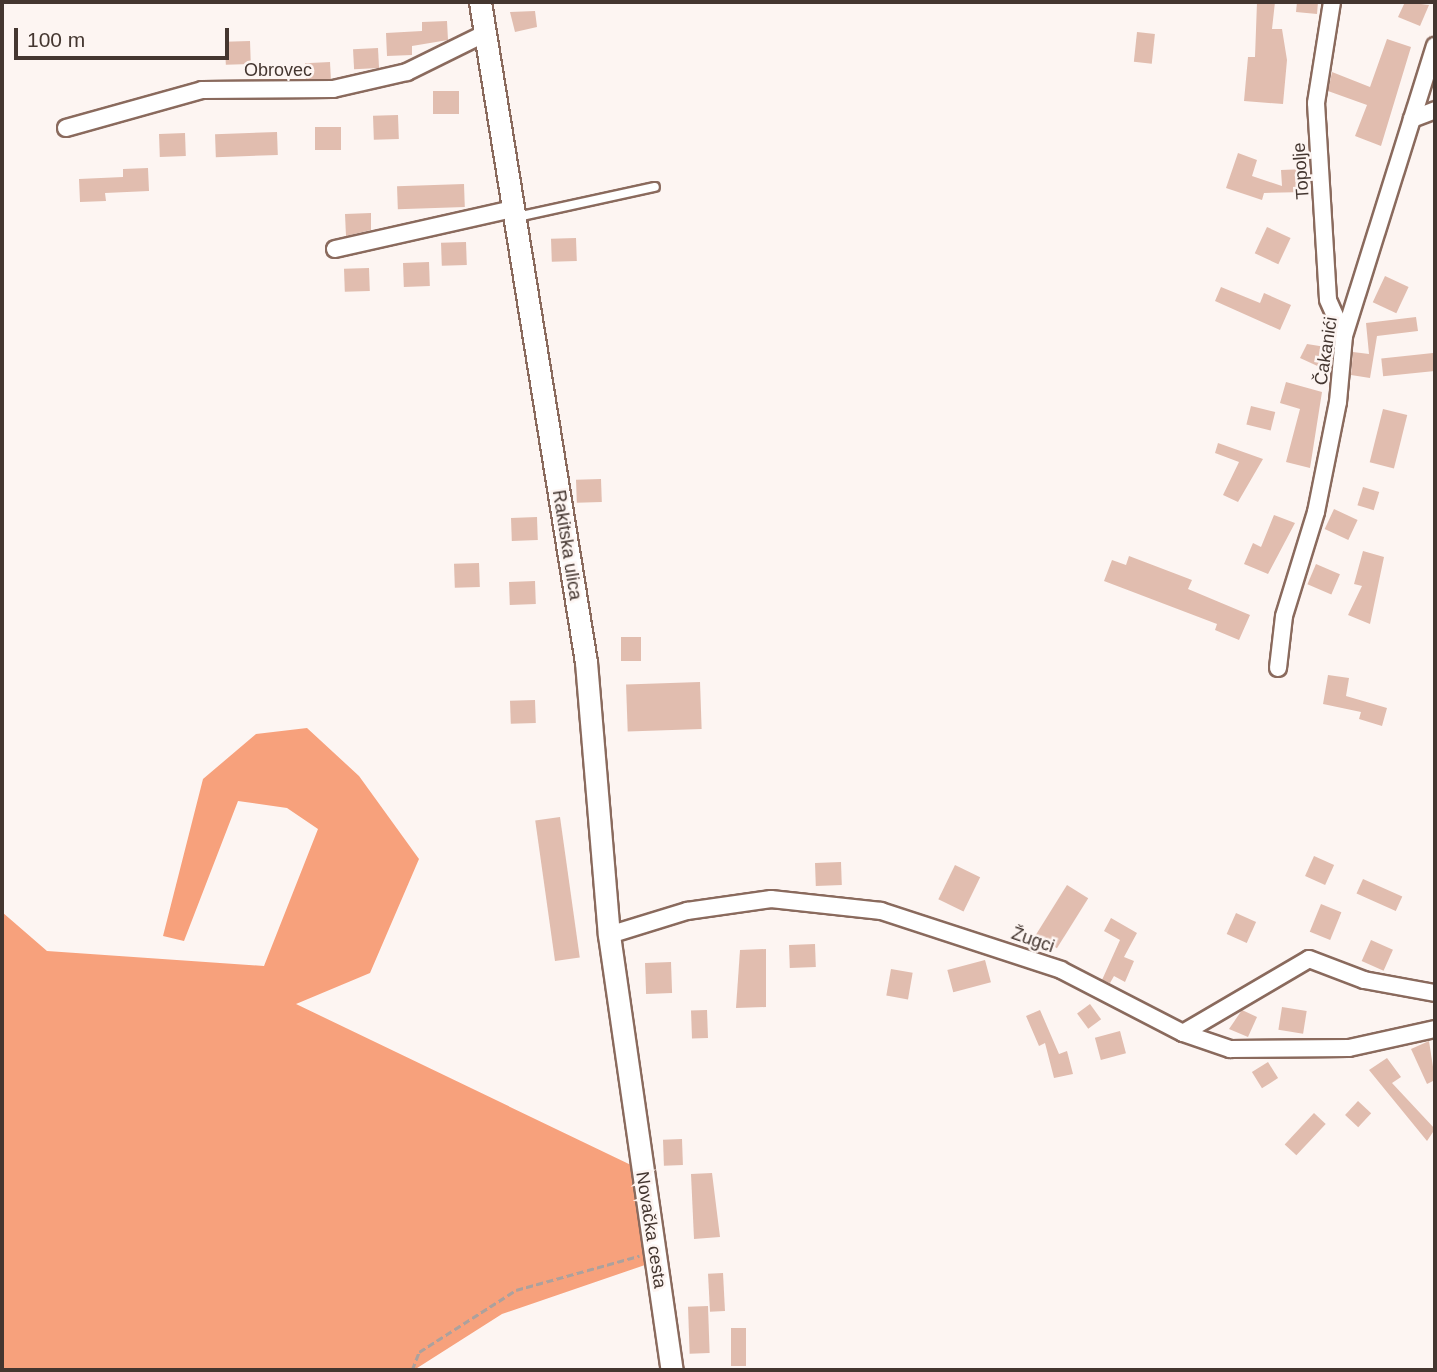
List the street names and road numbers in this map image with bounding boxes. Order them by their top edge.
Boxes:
street label: Obrovec [244,59,312,81]
street label: Topolje [1288,142,1314,200]
street label: Čakanići [1310,315,1342,387]
street label: Rakitska ulica [548,488,586,602]
street label: Žugci [1009,923,1057,957]
street label: Novačka cesta [631,1170,671,1290]

